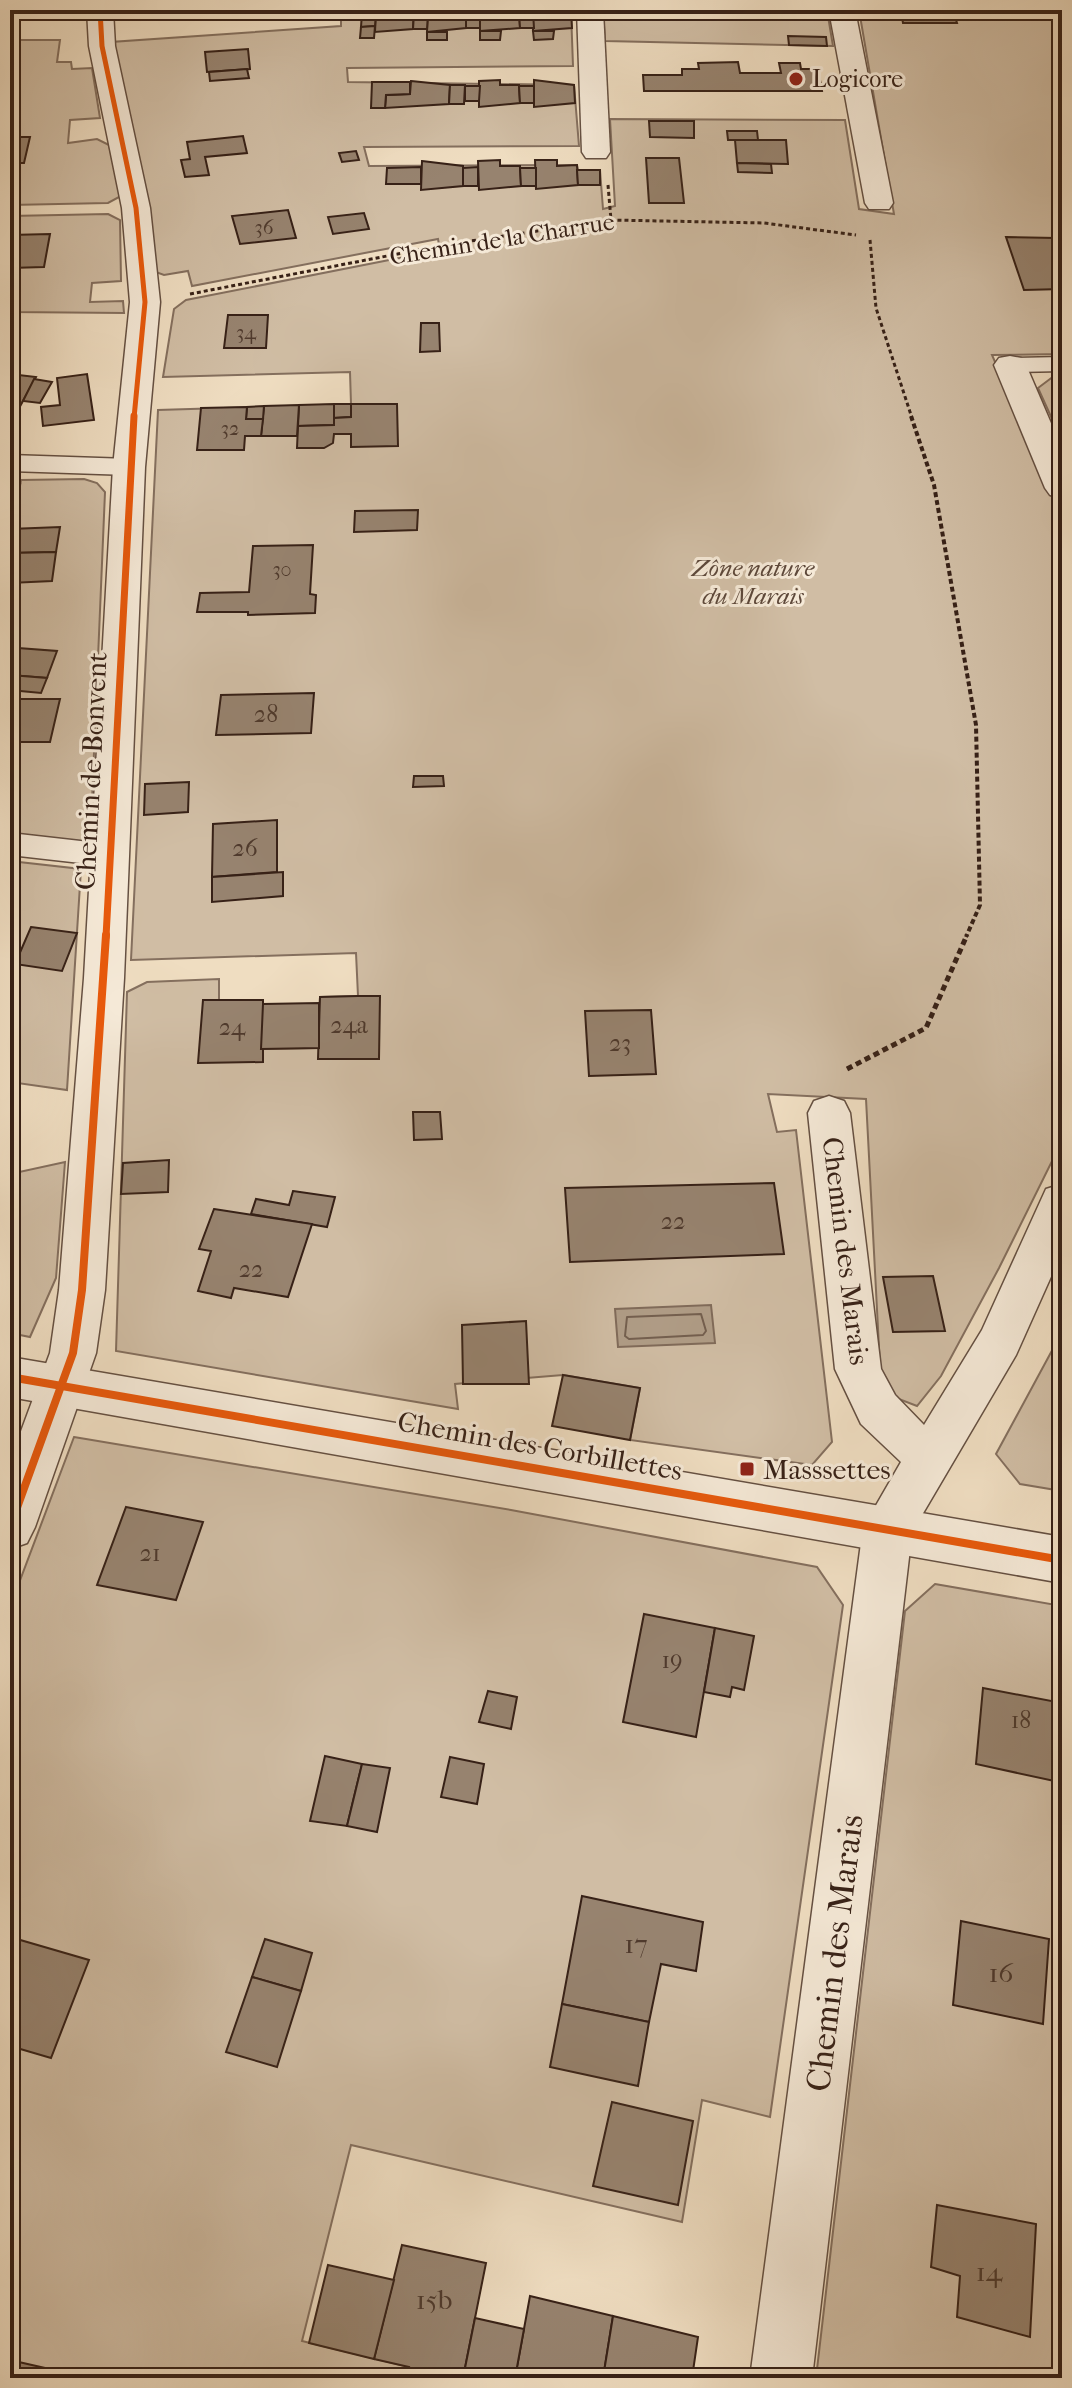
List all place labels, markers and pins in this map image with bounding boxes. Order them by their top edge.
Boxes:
place label: Logicore [812,65,903,93]
marker: Logicore [787,70,805,88]
place label: Masssettes [763,1453,891,1486]
marker: Masssettes [738,1460,756,1478]

